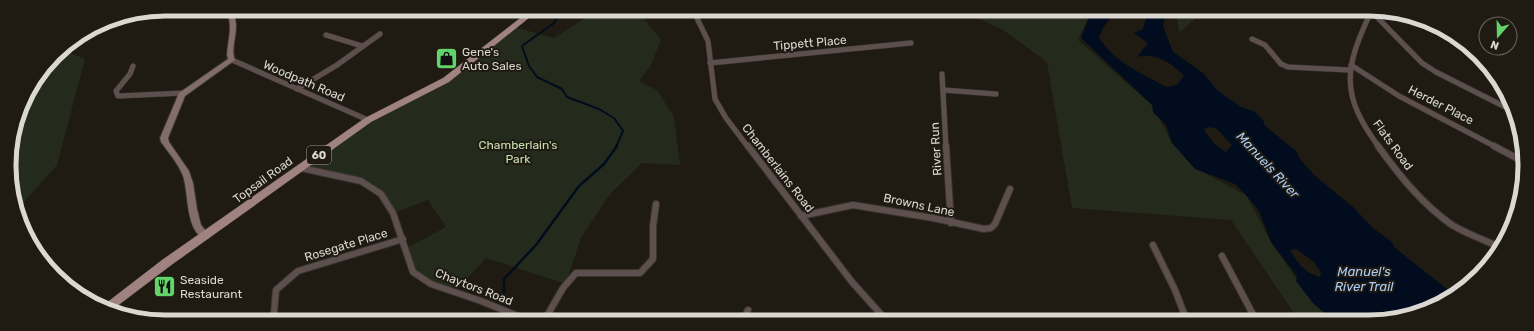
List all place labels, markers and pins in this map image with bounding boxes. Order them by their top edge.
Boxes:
place label: Gene's Auto Sales [462,45,522,73]
shop icon: Gene's Auto Sales [434,46,460,72]
place label: Seaside Restaurant [180,273,242,301]
restaurant icon: Seaside Restaurant [152,274,178,300]

